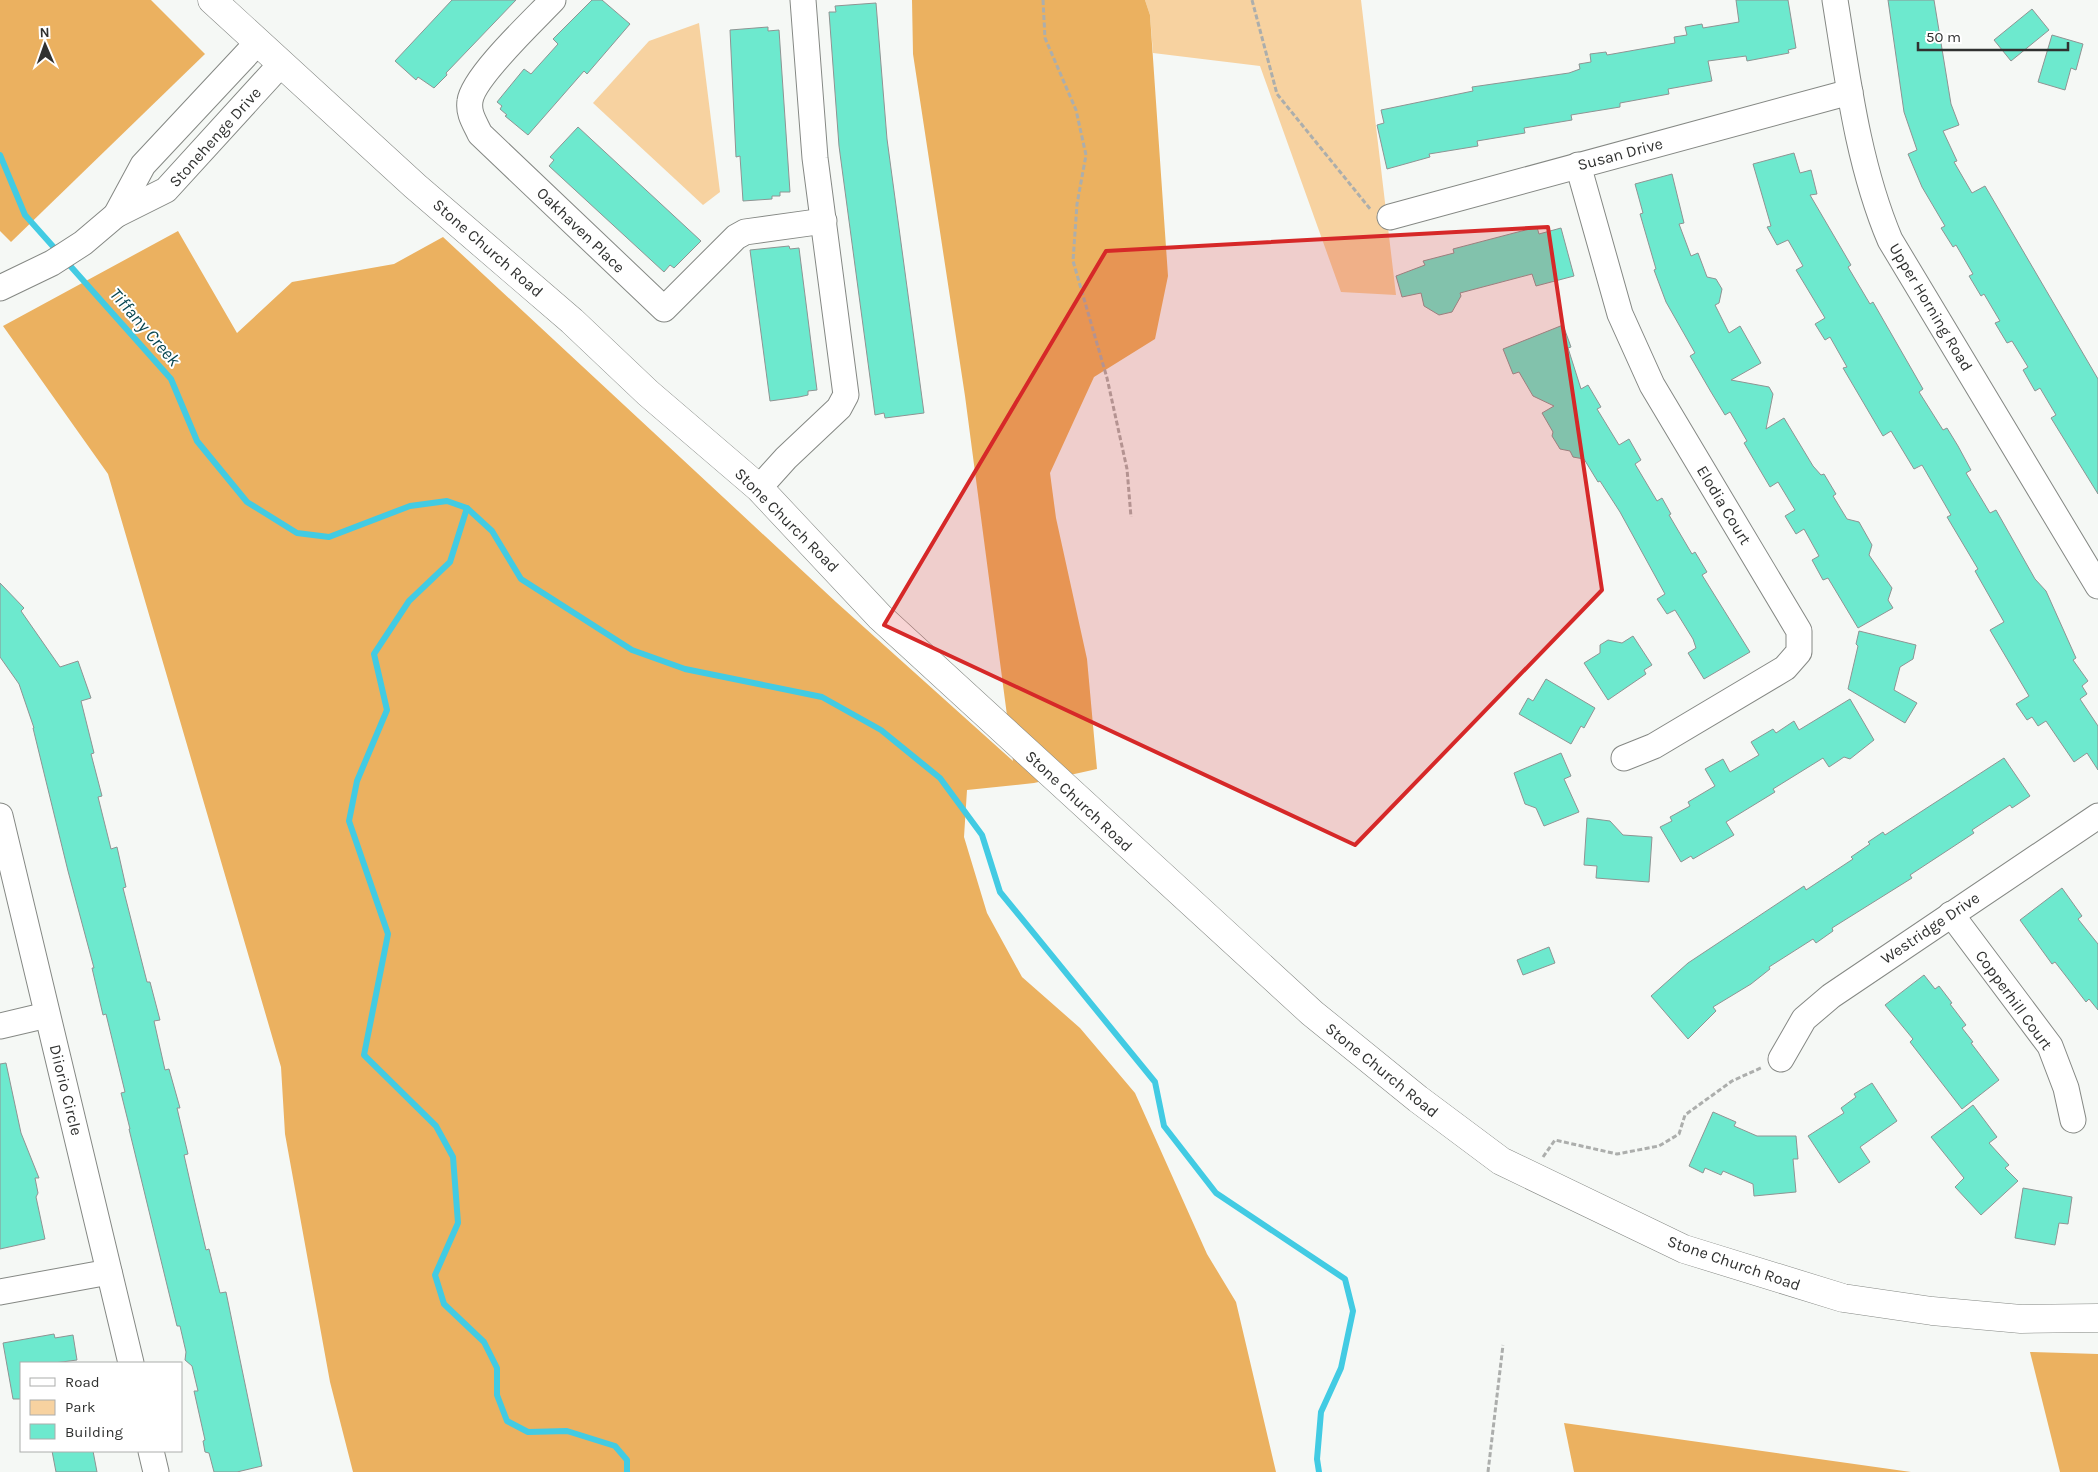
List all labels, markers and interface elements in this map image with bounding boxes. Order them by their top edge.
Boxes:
north arrow [20,20,70,70]
scale bar [1918,20,2068,52]
text: N [39,24,50,41]
text: 50 m [1926,28,1961,46]
street label: Stonehenge Drive [165,83,265,191]
street label: Susan Drive [1575,134,1665,174]
street label: Oakhaven Place [533,183,629,277]
street label: Stone Church Road [429,195,547,301]
street label: Upper Horning Road [1885,240,1977,374]
water label: Tiffany Creek [105,283,186,371]
street label: Elodia Court [1693,462,1755,548]
street label: Stone Church Road [731,464,843,576]
street label: Stone Church Road [1021,746,1137,856]
street label: Westridge Drive [1877,888,1983,968]
street label: Copperhill Court [1971,946,2057,1054]
street label: Stone Church Road [1322,1019,1442,1121]
street label: Diiorio Circle [46,1042,86,1138]
street label: Stone Church Road [1665,1231,1803,1295]
legend [20,1362,182,1452]
text: Road [65,1373,100,1391]
text: Park [65,1398,95,1416]
text: Building [65,1423,123,1441]

